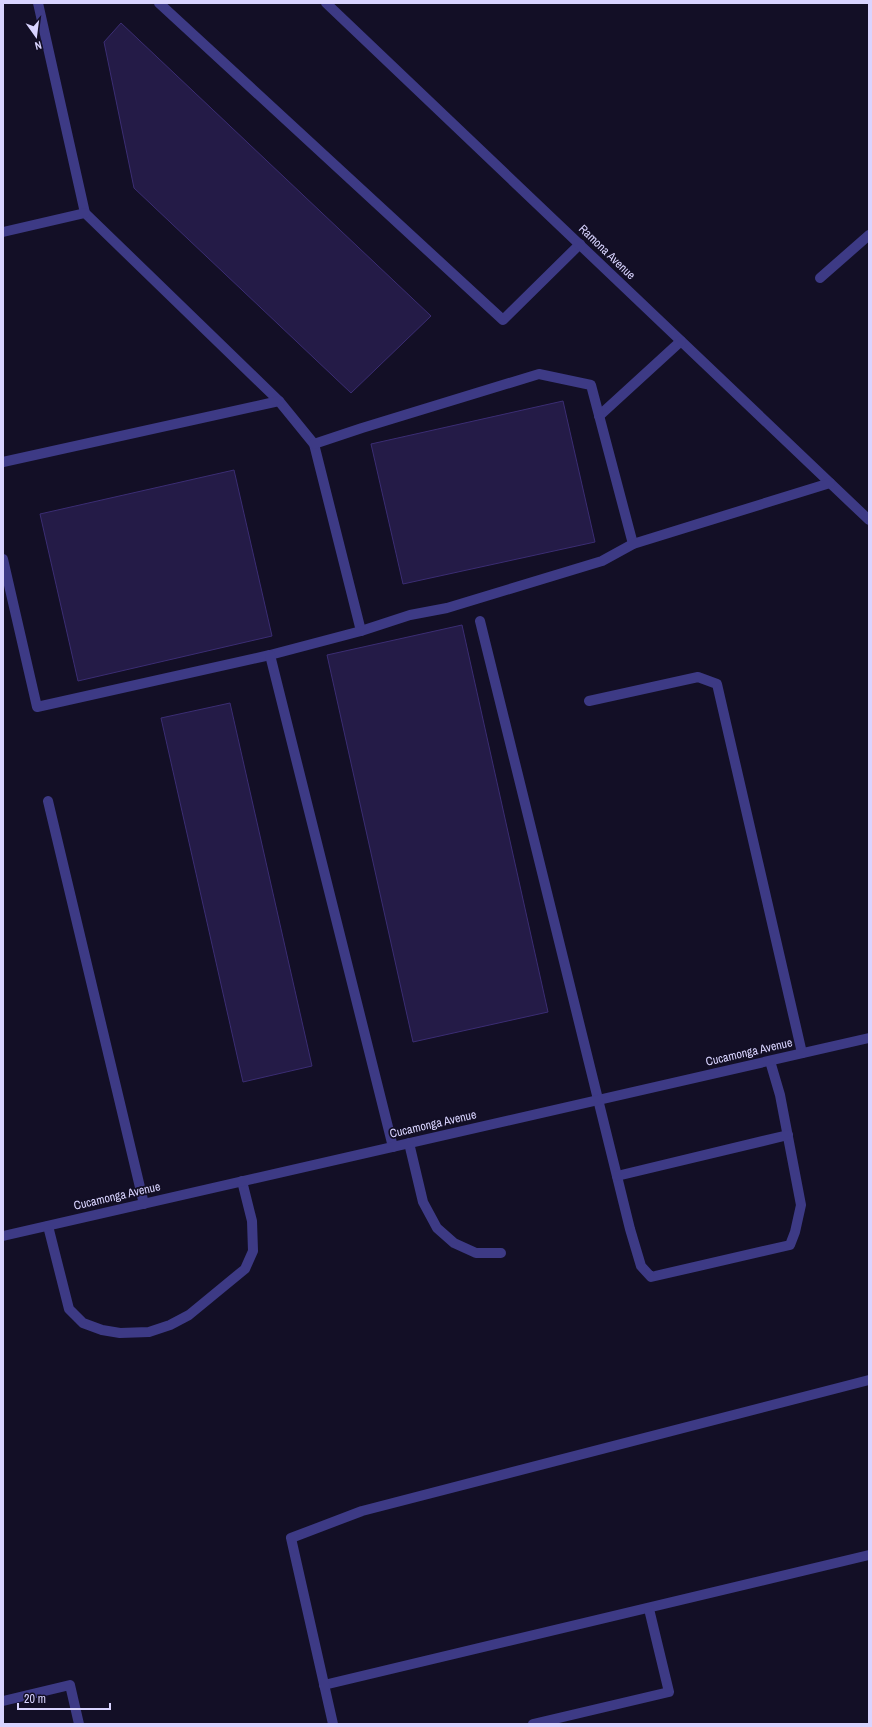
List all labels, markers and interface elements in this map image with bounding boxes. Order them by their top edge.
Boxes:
north arrow [16,16,56,56]
text: N [34,38,43,53]
street label: Ramona Avenue [575,221,639,283]
street label: Cucamonga Avenue [704,1034,794,1070]
street label: Cucamonga Avenue [388,1106,478,1142]
street label: Cucamonga Avenue [72,1178,162,1214]
scale bar [18,1685,110,1711]
text: 20 m [24,1691,46,1707]

